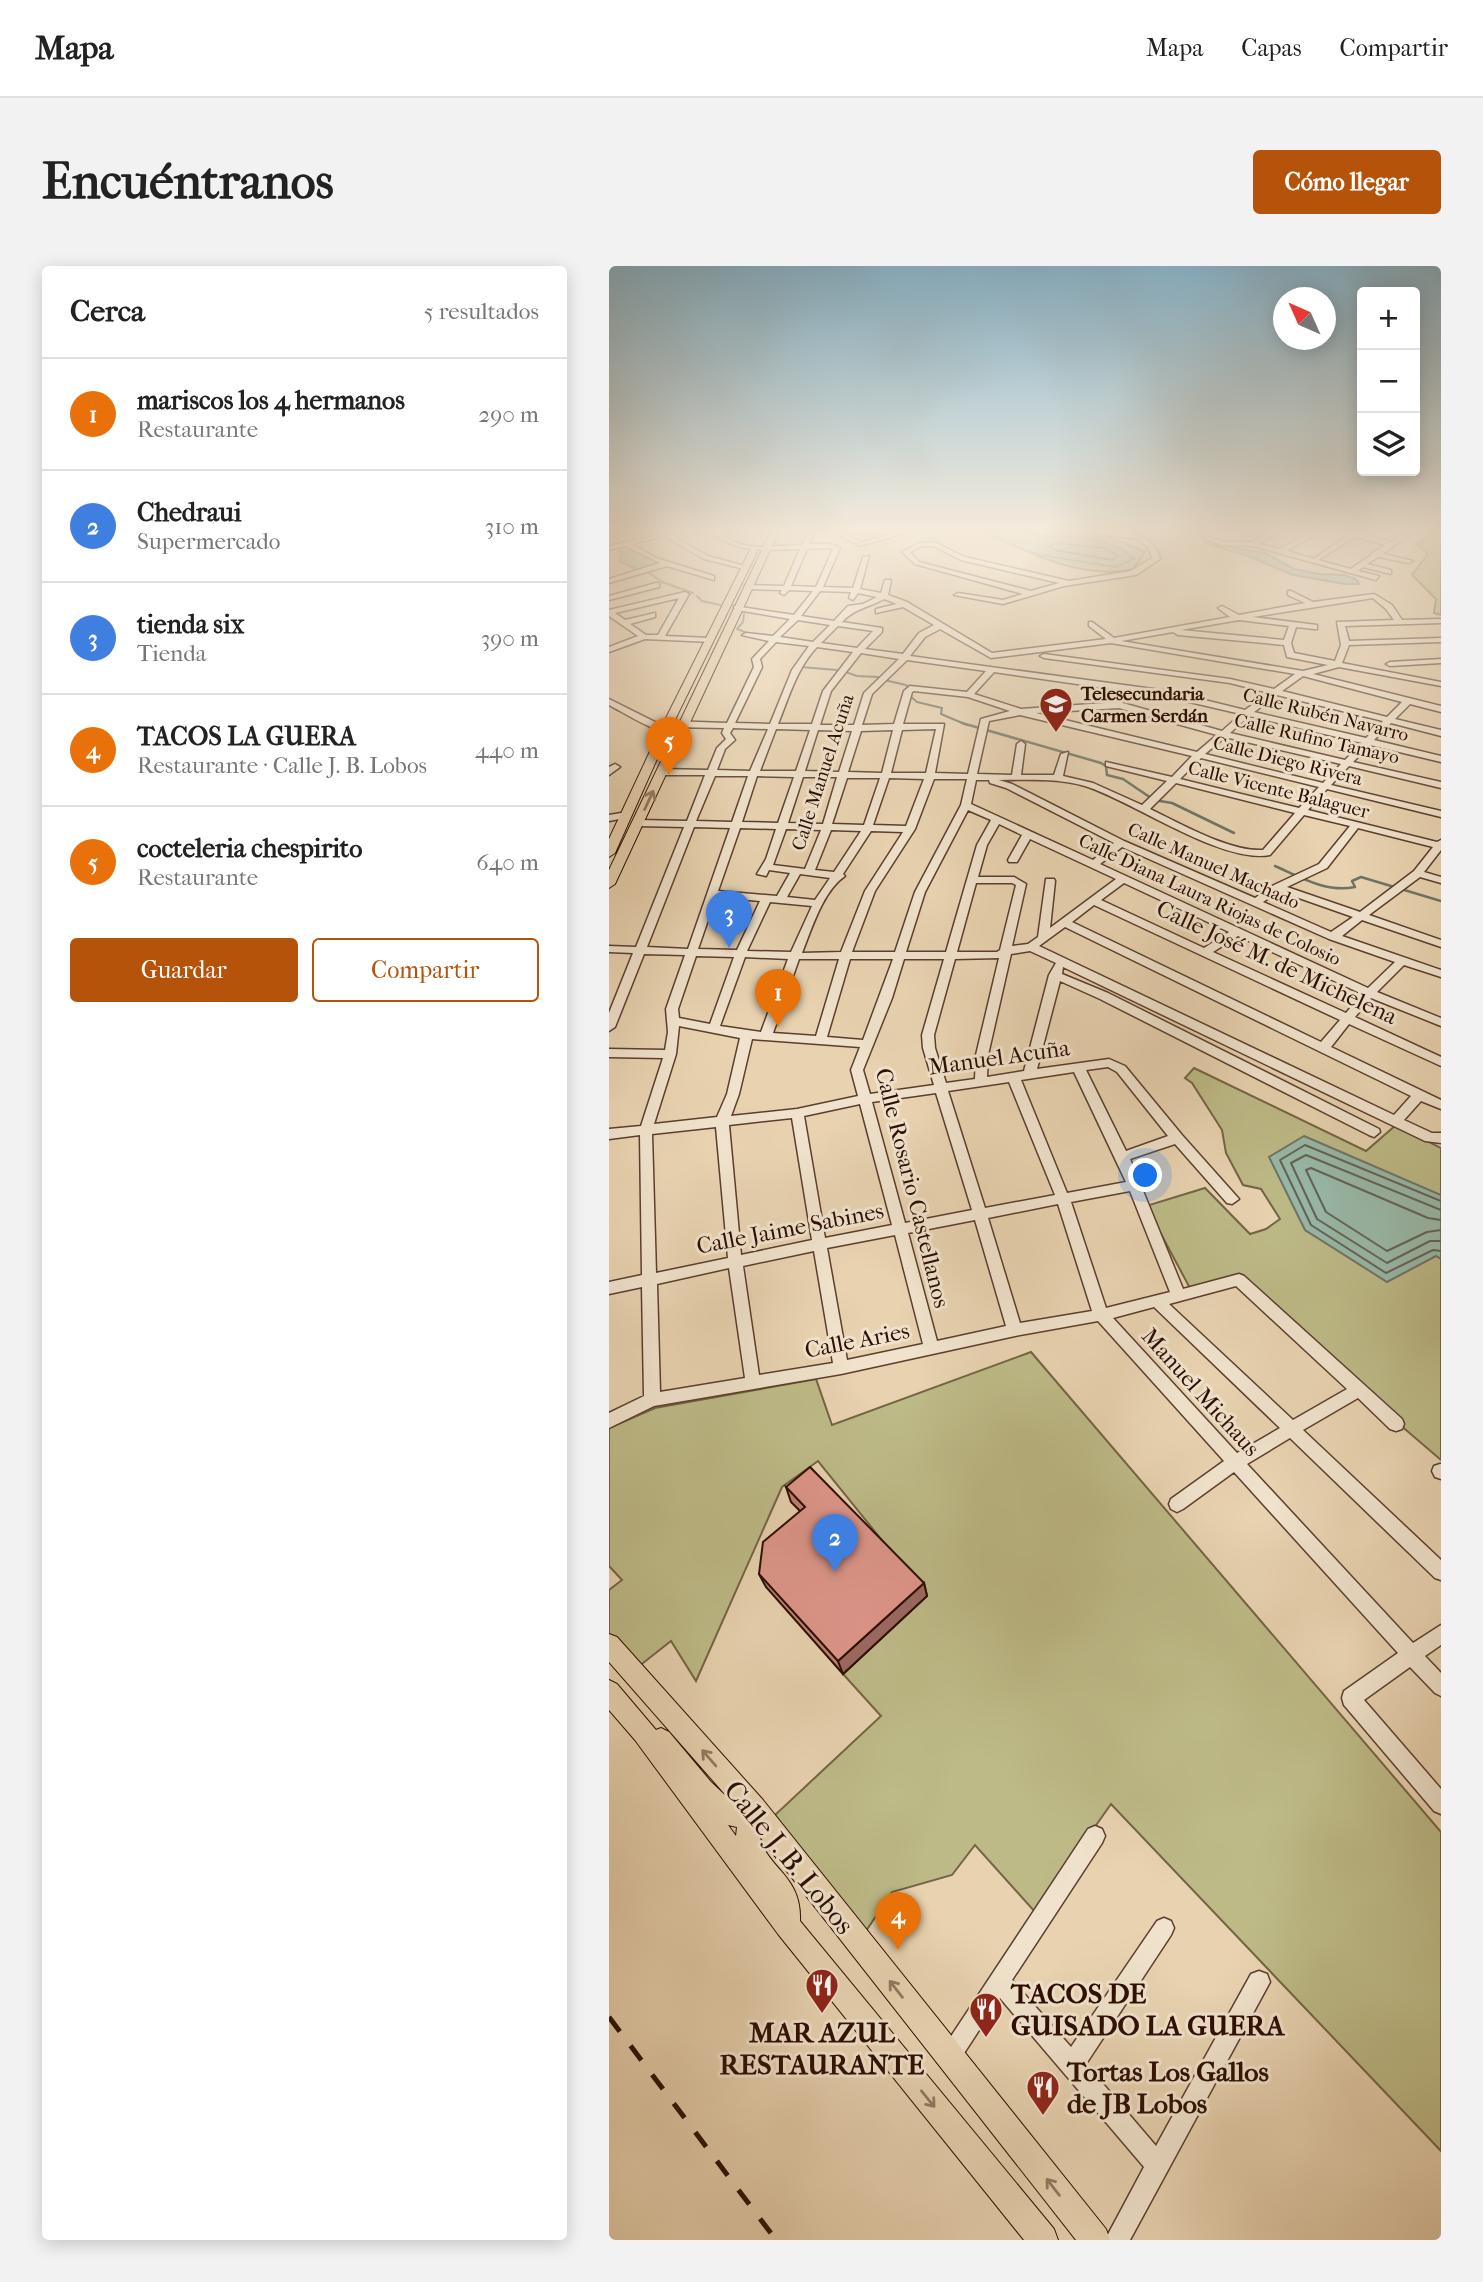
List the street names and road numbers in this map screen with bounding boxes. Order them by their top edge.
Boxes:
street label: Calle Rubén Navarro [1240,684,1411,746]
street label: Calle Manuel Acuña [787,691,859,853]
street label: Calle Rufino Tamayo [1232,709,1402,769]
street label: Calle Diego Rivera [1211,732,1365,790]
street label: Calle Vicente Balaguer [1186,757,1373,823]
street label: Calle Manuel Machado [1124,818,1303,914]
street label: Calle Diana Laura Riojas de Colosio [1075,829,1344,971]
street label: Calle José M. de Michelena [1152,895,1402,1030]
street label: Manuel Acuña [927,1034,1072,1081]
street label: Calle Rosario Castellanos [870,1066,955,1311]
street label: Calle Jaime Sabines [694,1197,886,1260]
street label: Calle Aries [802,1317,912,1364]
street label: Manuel Michaus [1136,1323,1265,1462]
street label: Calle J. B. Lobos [718,1774,862,1941]

